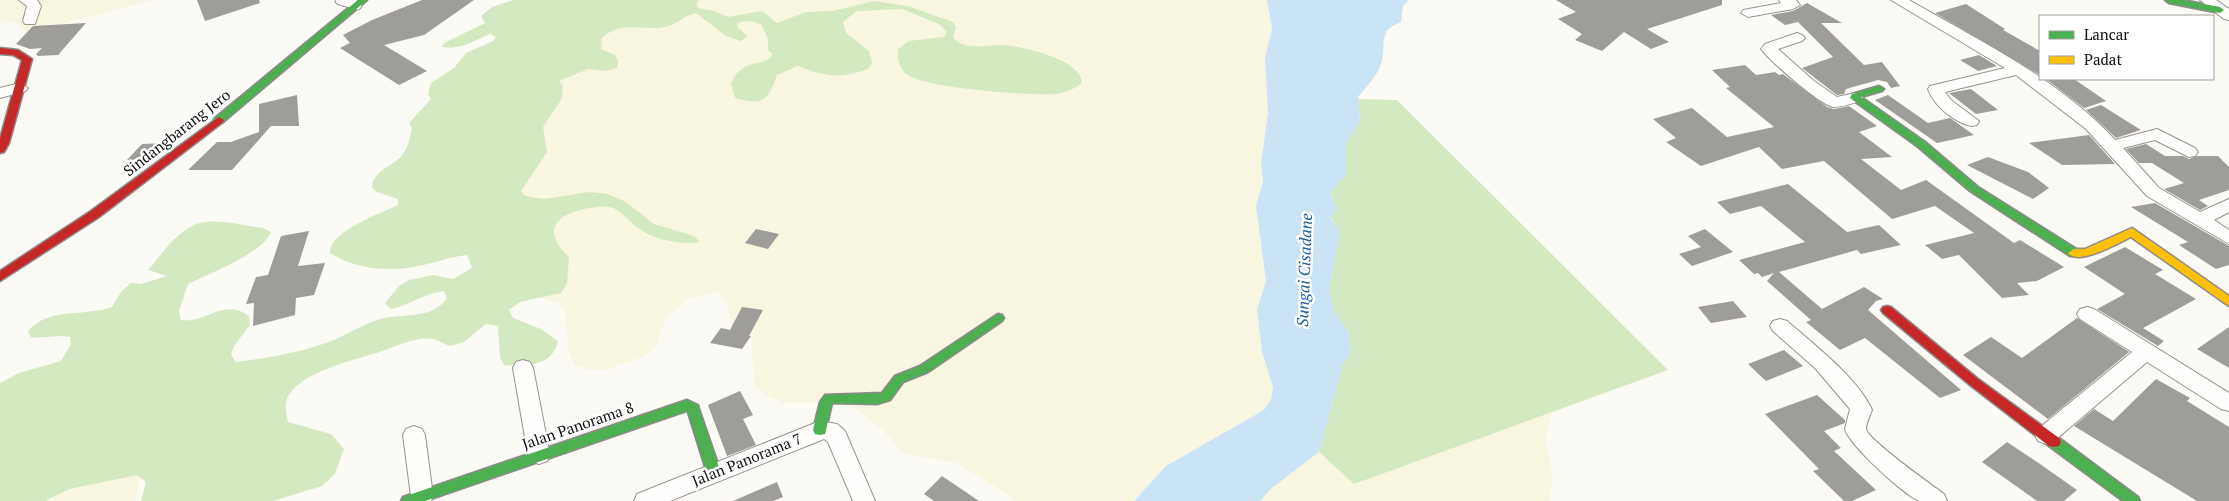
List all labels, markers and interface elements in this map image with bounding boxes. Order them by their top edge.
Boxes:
legend [2039,15,2214,80]
text: Lancar [2084,24,2129,44]
text: Padat [2084,49,2122,69]
street label: Sindangbarang Jero [119,84,234,180]
water label: Sungai Cisadane [1291,213,1317,327]
street label: Jalan Panorama 8 [519,397,636,453]
street label: Jalan Panorama 7 [689,428,804,490]

